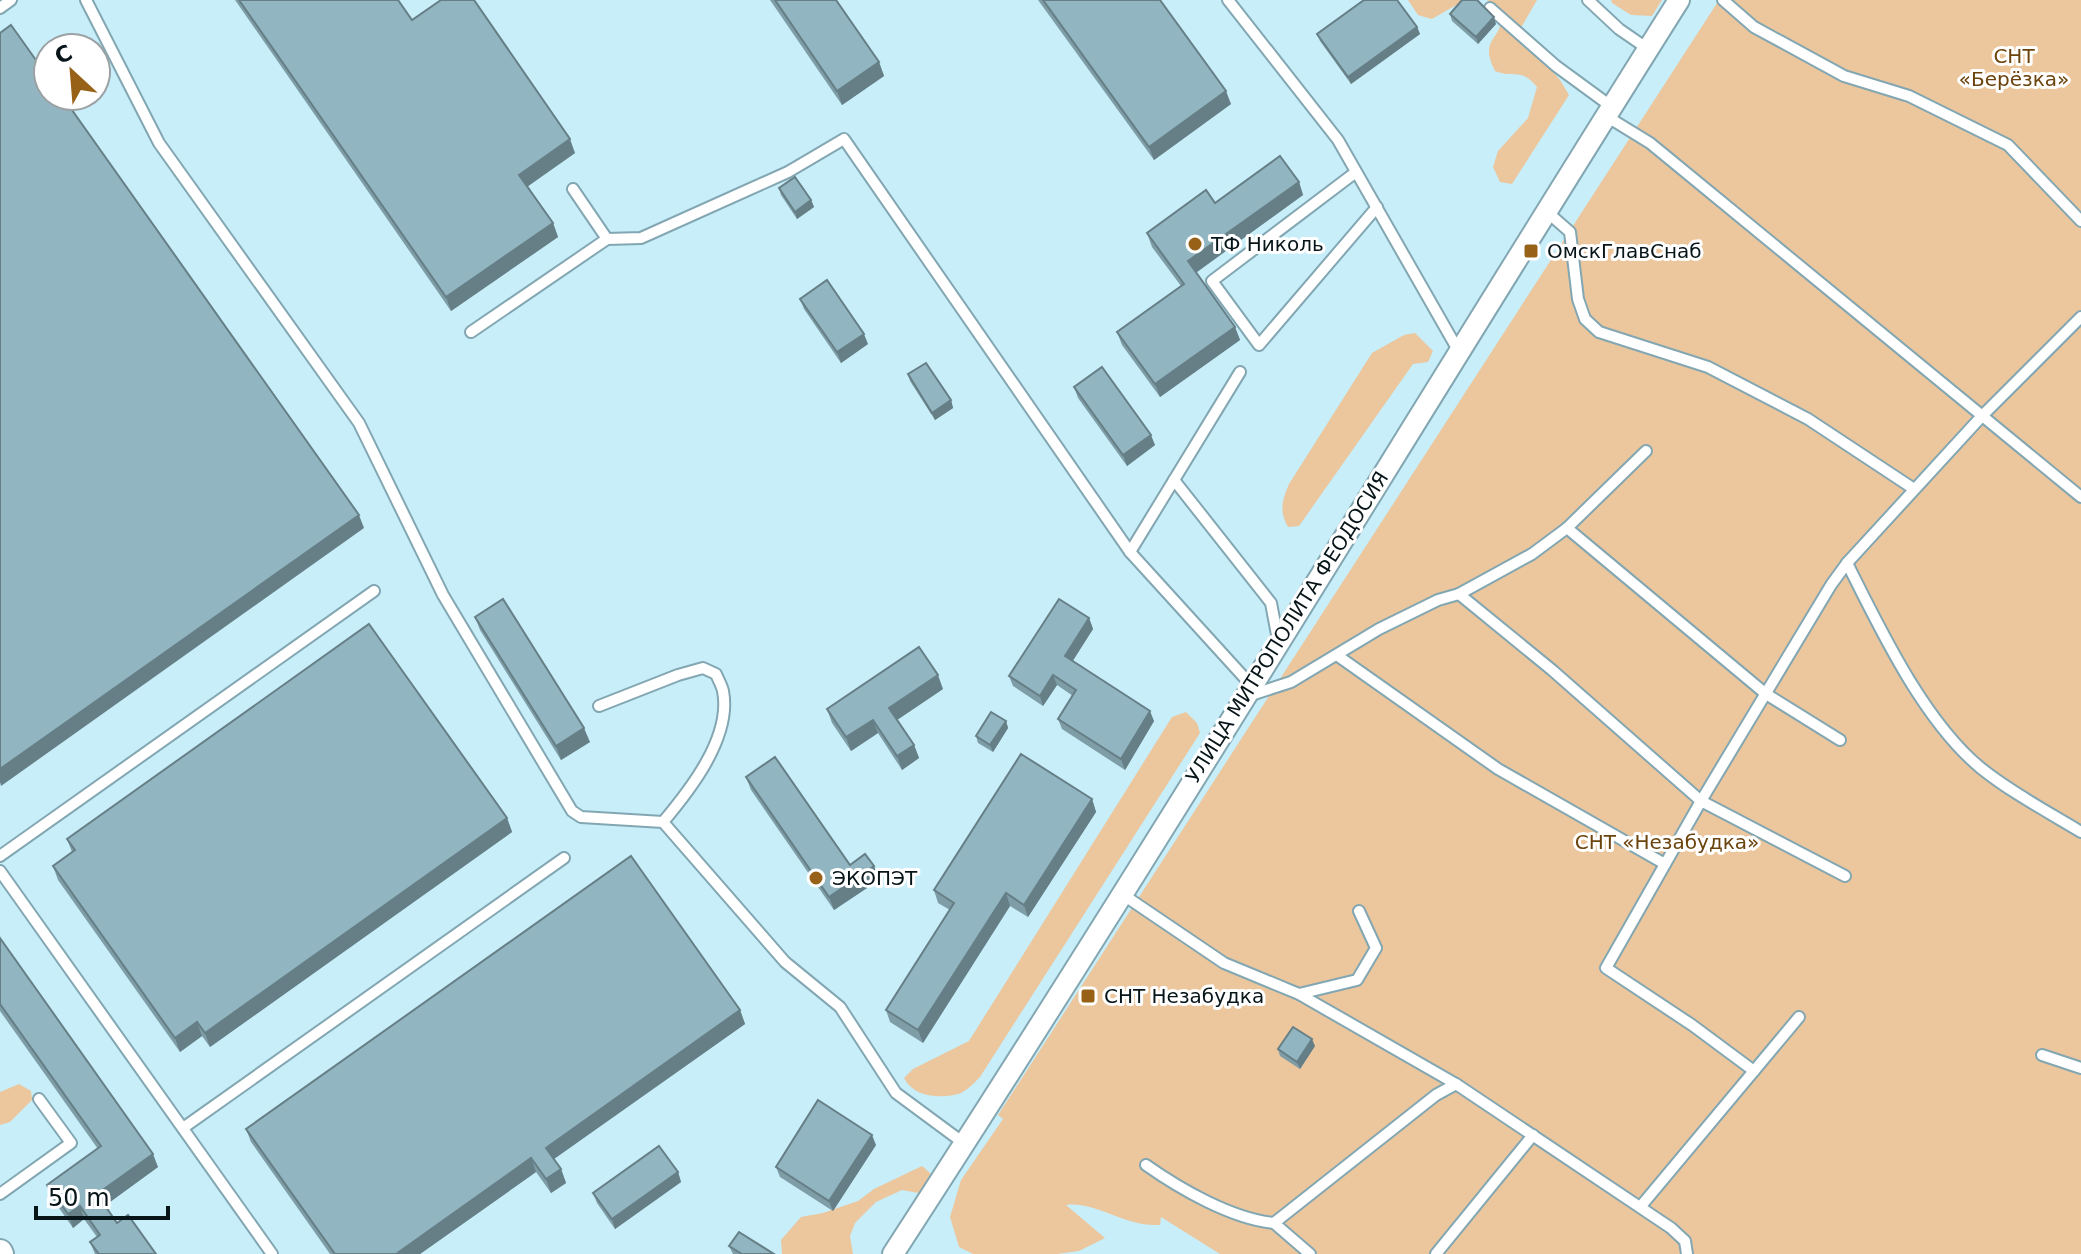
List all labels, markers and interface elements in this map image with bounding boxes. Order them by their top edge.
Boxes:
north arrow [32,32,112,112]
text: С [51,40,76,69]
park label: СНТ «Берёзка» [1959,44,2069,91]
place label: ТФ Николь [1210,232,1324,256]
marker: ТФ Николь [1186,235,1204,253]
place label: ОмскГлавСнаб [1547,239,1702,263]
marker: ОмскГлавСнаб [1522,242,1540,260]
street label: УЛИЦА МИТРОПОЛИТА ФЕОДОСИЯ [1181,467,1393,787]
park label: СНТ «Незабудка» [1575,830,1759,854]
place label: ЭКОПЭТ [832,866,918,890]
marker: ЭКОПЭТ [807,869,825,887]
place label: СНТ Незабудка [1104,984,1264,1008]
marker: СНТ Незабудка [1079,987,1097,1005]
scale bar [36,1170,168,1220]
text: 50 m [48,1184,110,1212]

